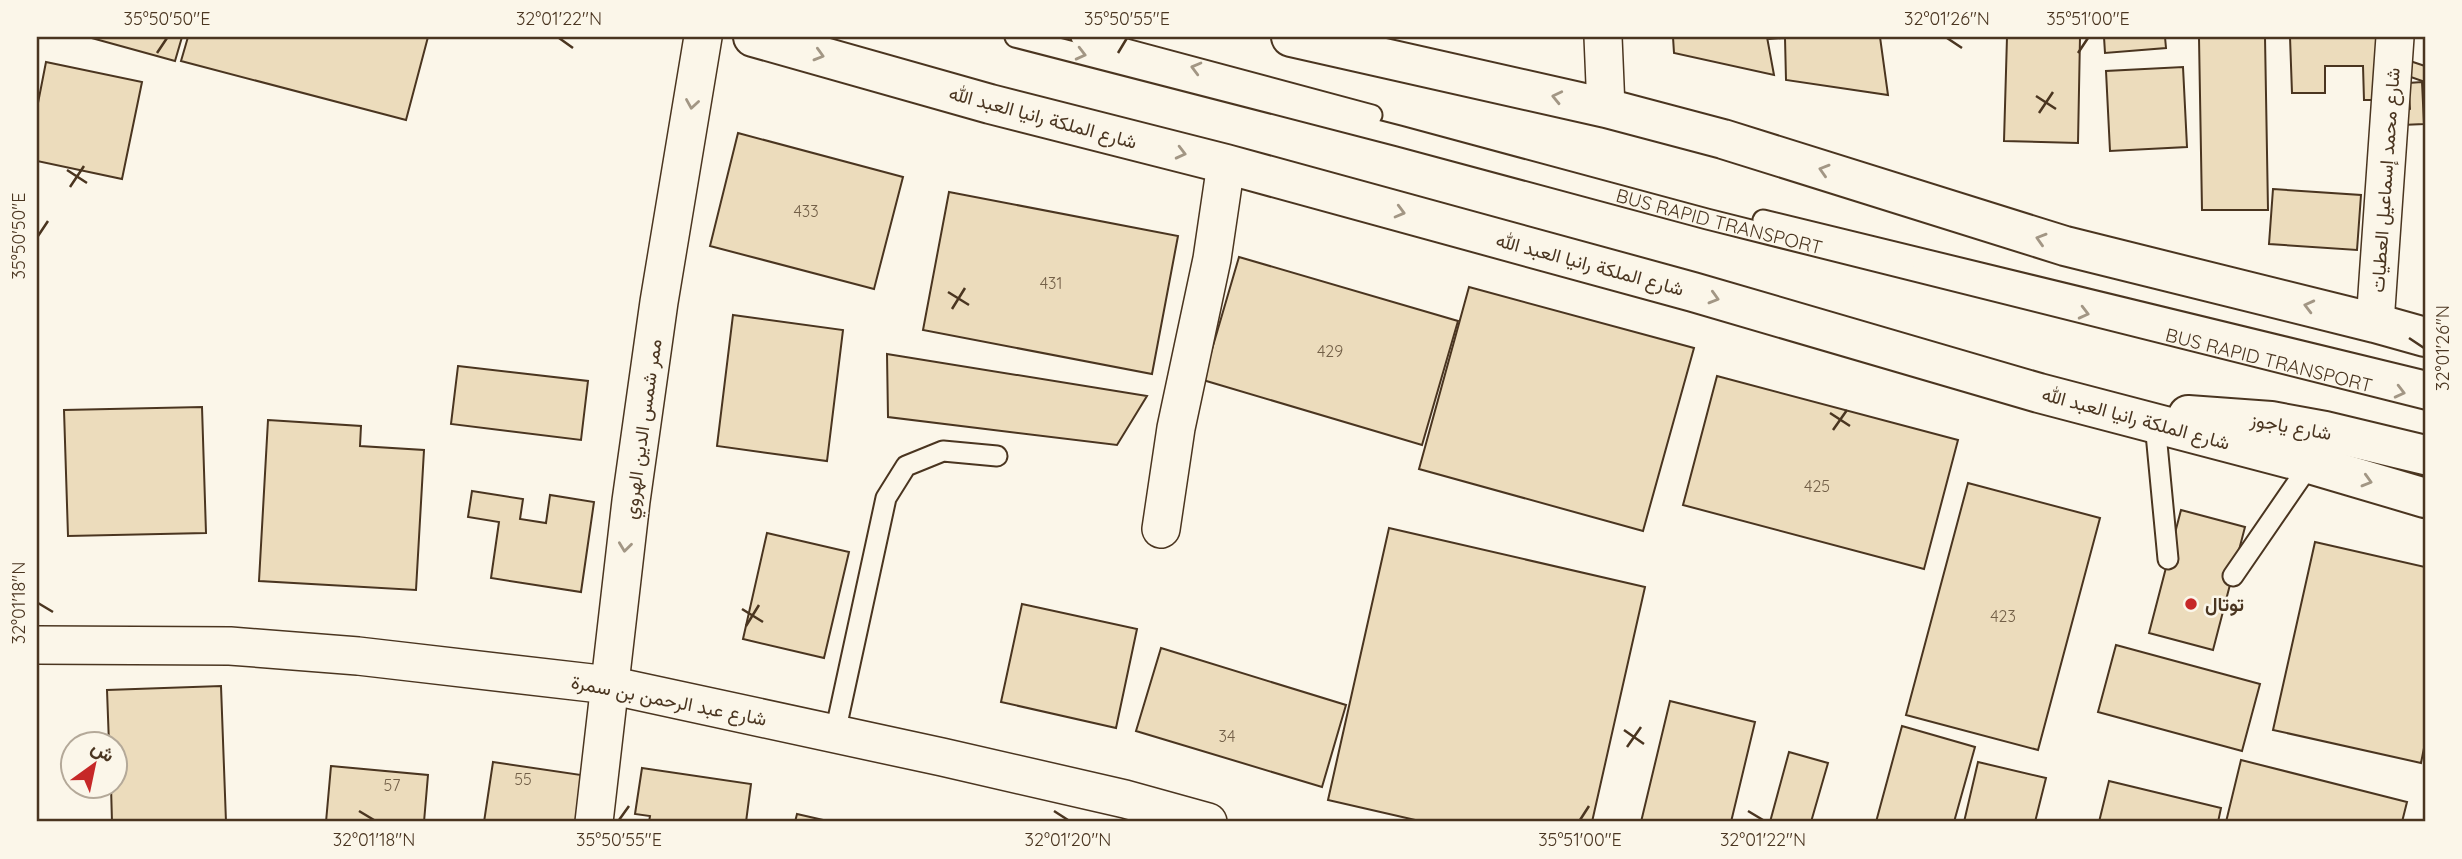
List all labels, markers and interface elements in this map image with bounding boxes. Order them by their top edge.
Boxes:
text: 35°50'50"E [124,7,210,30]
text: 32°01'22"N [516,7,602,30]
text: 35°50'55"E [1084,7,1170,30]
text: 32°01'26"N [1904,7,1990,30]
text: 35°51'00"E [2046,7,2130,30]
one-way arrow [1075,46,1087,60]
one-way arrow [813,47,825,62]
one-way arrow [1190,62,1202,76]
street label: شارع محمد إسماعيل العطيات [2365,67,2406,293]
street label: شارع الملكة رانيا العبد الله [946,80,1140,155]
one-way arrow [1551,91,1563,105]
one-way arrow [685,98,700,110]
one-way arrow [1174,145,1186,159]
one-way arrow [1818,164,1830,179]
street label: BUS RAPID TRANSPORT [1613,183,1825,260]
text: 35°50'50"E [7,193,30,279]
house number: 433 [793,201,819,221]
one-way arrow [1394,204,1406,218]
street label: شارع الملكة رانيا العبد الله [1493,227,1687,302]
one-way arrow [2035,232,2047,247]
house number: 431 [1040,273,1062,293]
one-way arrow [1708,290,1720,304]
one-way arrow [2303,300,2315,314]
one-way arrow [2078,305,2090,319]
text: 32°01'26"N [2431,305,2454,391]
street label: BUS RAPID TRANSPORT [2163,322,2375,397]
street label: ممر شمس الدين الهروي [617,337,670,521]
house number: 429 [1317,341,1343,361]
street label: شارع الملكة رانيا العبد الله [2039,381,2233,456]
one-way arrow [2393,384,2405,398]
street label: شارع ياجوز [2247,407,2333,446]
one-way arrow [2361,473,2373,488]
house number: 425 [1804,476,1830,496]
one-way arrow [618,541,633,553]
text: 32°01'18"N [7,562,30,644]
place label: توتال [2205,592,2244,617]
marker: توتال [2183,596,2199,612]
house number: 423 [1990,606,2016,626]
street label: شارع عبد الرحمن بن سمرة [569,669,769,732]
house number: 34 [1219,726,1235,746]
north arrow [60,730,130,800]
text: ش [87,734,120,767]
house number: 55 [514,769,532,789]
house number: 57 [384,775,400,795]
text: 32°01'18"N [333,828,415,851]
text: 35°50'55"E [576,828,662,851]
text: 32°01'20"N [1025,828,1111,851]
text: 35°51'00"E [1538,828,1622,851]
text: 32°01'22"N [1720,828,1806,851]

